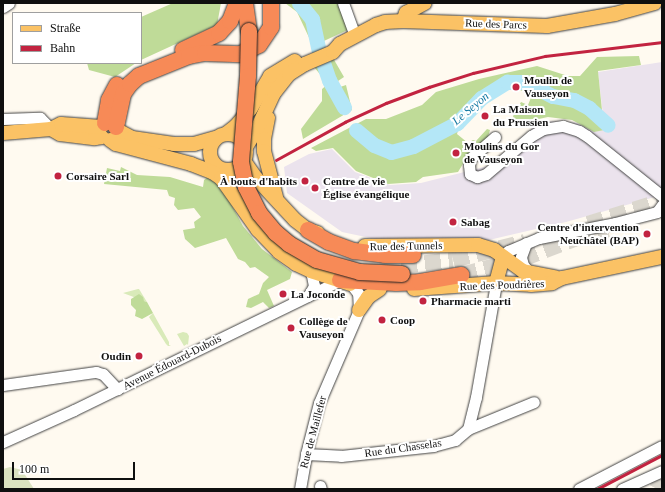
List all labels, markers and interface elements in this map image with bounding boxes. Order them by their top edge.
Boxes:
legend [12,12,142,64]
street label: Rue des Parcs [465,16,527,32]
text: Straße [50,21,81,35]
text: Bahn [50,41,75,55]
place label: Moulin de Vauseyon [524,74,572,100]
marker: Moulin de Vauseyon [511,82,521,92]
water label: Le Seyon [450,89,492,129]
place label: La Maison du Prussien [493,103,548,129]
marker: La Maison du Prussien [480,111,490,121]
place label: Moulins du Gor de Vauseyon [464,140,539,166]
marker: Moulins du Gor de Vauseyon [451,148,461,158]
place label: Corsaire Sarl [66,169,129,183]
marker: Corsaire Sarl [53,171,63,181]
place label: À bouts d'habits [220,174,297,188]
place label: Centre de vie Église évangélique [323,175,409,201]
marker: À bouts d'habits [300,176,310,186]
marker: Centre de vie Église évangélique [310,183,320,193]
place label: Sabag [461,215,490,229]
marker: Sabag [448,217,458,227]
place label: Centre d'intervention Neuchâtel (BAP) [537,221,639,247]
marker: Centre d'intervention Neuchâtel (BAP) [642,229,652,239]
street label: Rue des Tunnels [369,239,443,253]
street label: Rue des Poudrières [459,277,545,293]
place label: La Joconde [291,287,345,301]
marker: La Joconde [278,289,288,299]
place label: Pharmacie marti [431,294,511,308]
marker: Pharmacie marti [418,296,428,306]
place label: Coop [390,313,415,327]
place label: Collège de Vauseyon [299,315,348,341]
marker: Coop [377,315,387,325]
marker: Collège de Vauseyon [286,323,296,333]
street label: Avenue Édouard-Dubois [121,331,223,393]
place label: Oudin [101,349,131,363]
marker: Oudin [134,351,144,361]
street label: Rue de Maillefer [297,394,329,470]
street label: Rue du Chasselas [364,436,442,460]
scale bar [14,454,137,480]
text: 100 m [19,462,49,476]

